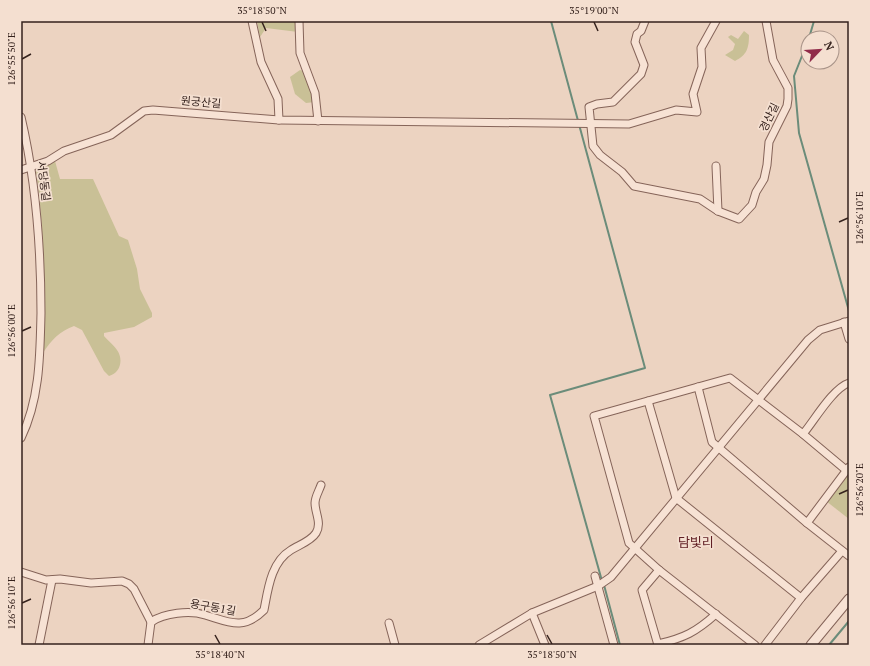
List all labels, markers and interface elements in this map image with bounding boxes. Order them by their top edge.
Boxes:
text: 35°18'50"N [237,4,287,17]
text: 35°19'00"N [569,4,619,17]
north arrow [800,30,840,70]
text: 126°55'50"E [5,32,18,86]
text: N [821,39,837,53]
street label: 원궁산길 [180,93,222,111]
street label: 경산길 [756,100,782,134]
street label: 서당동길 [35,160,53,202]
text: 126°56'10"E [853,191,866,245]
text: 126°56'00"E [5,304,18,358]
text: 126°56'20"E [853,463,866,517]
district label: 담빛리 [678,533,714,551]
text: 126°56'10"E [5,576,18,630]
street label: 용구동1길 [189,596,237,618]
text: 35°18'40"N [195,648,245,661]
text: 35°18'50"N [527,648,577,661]

